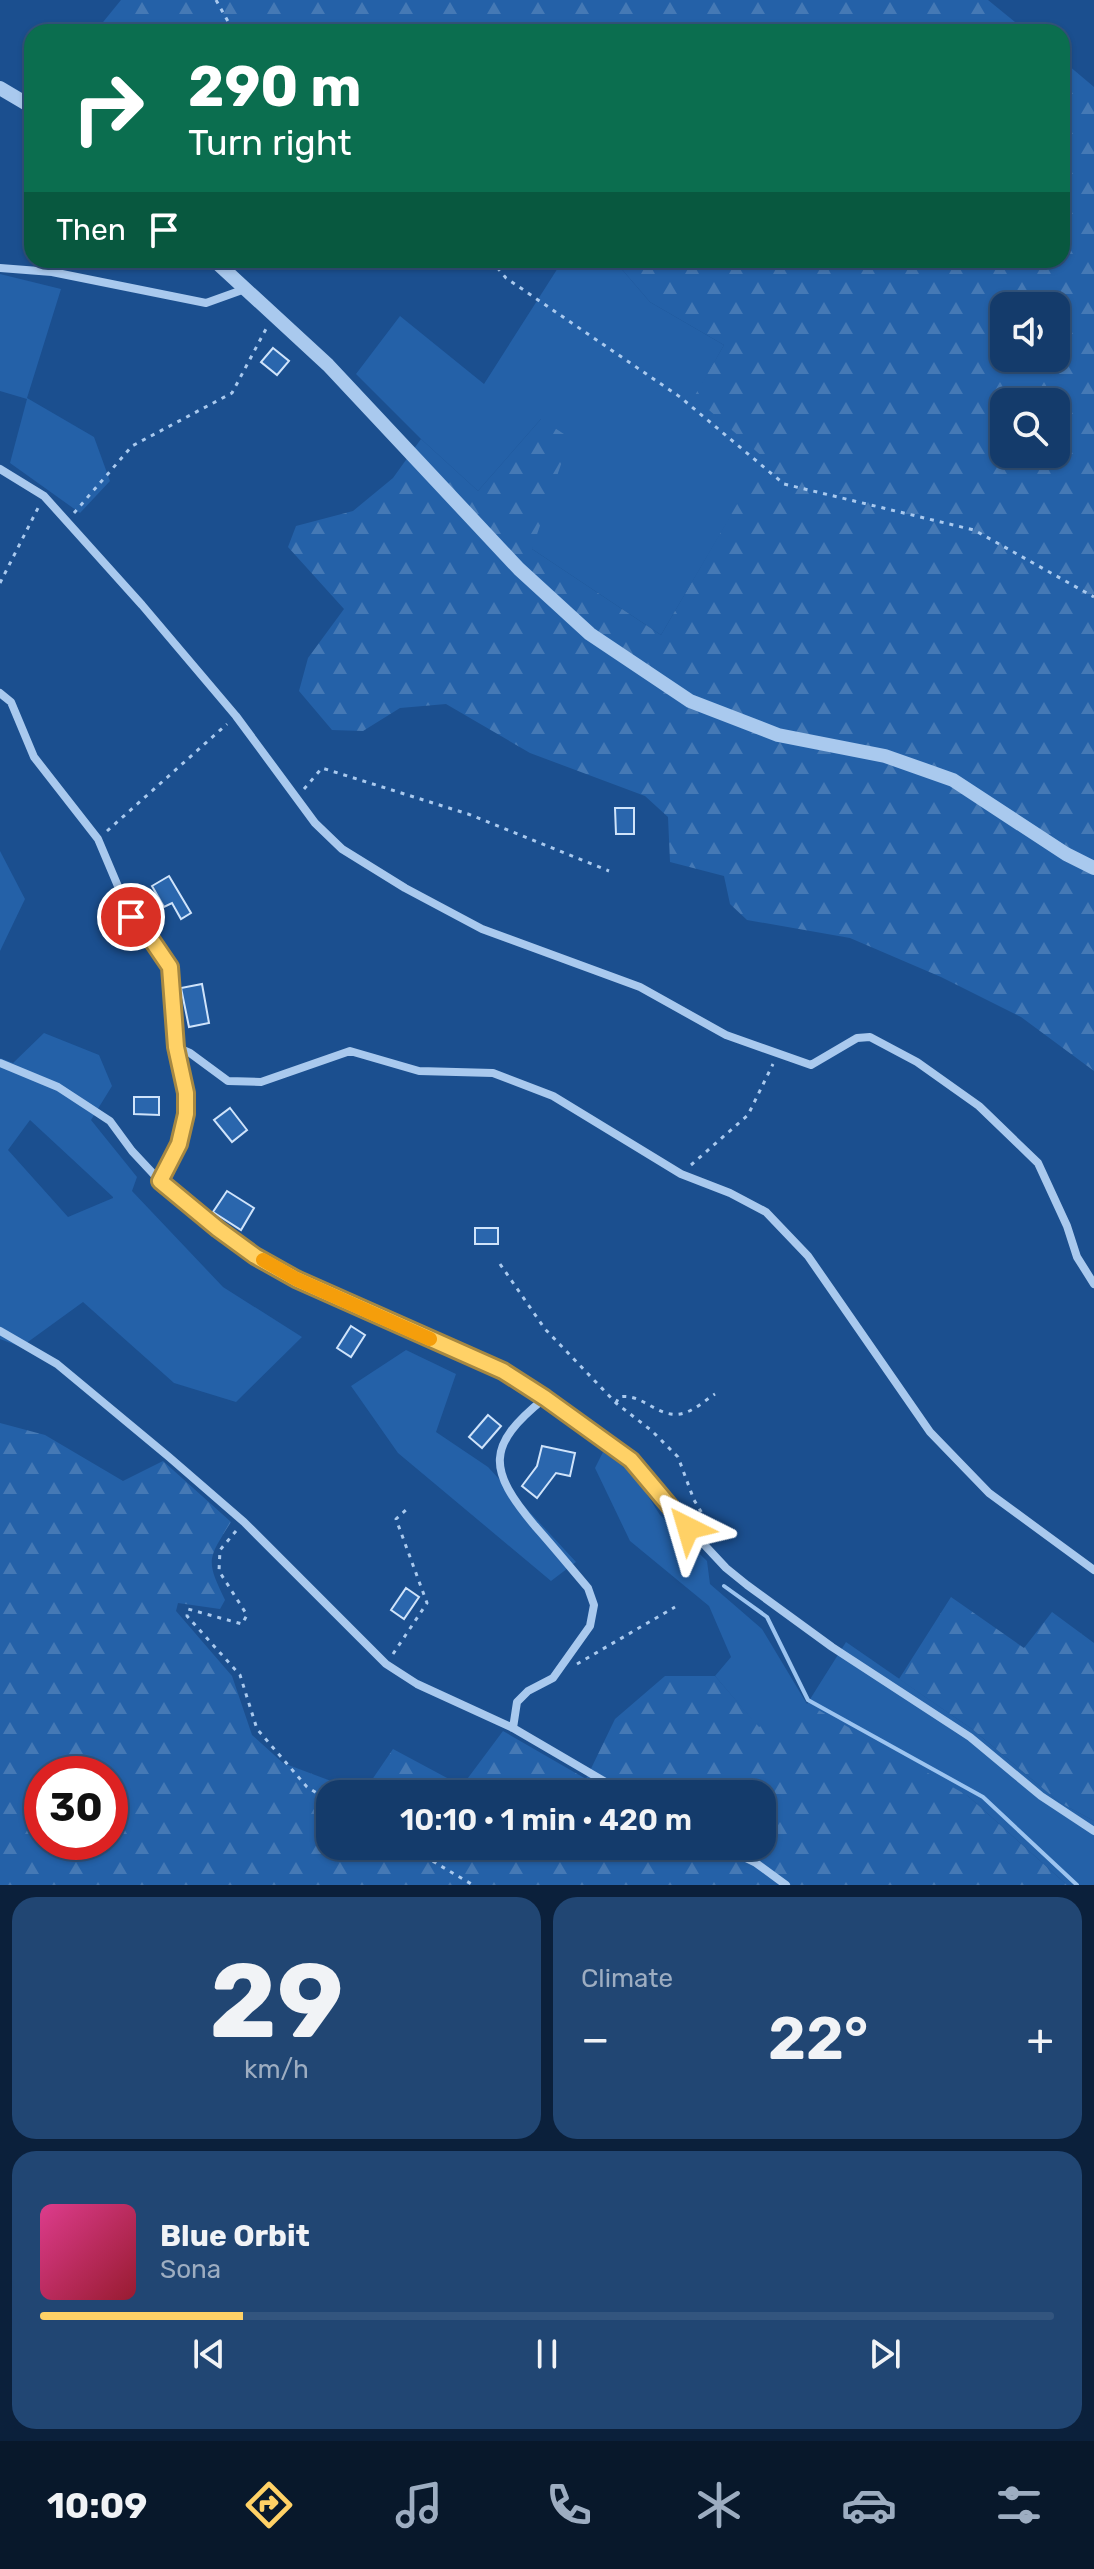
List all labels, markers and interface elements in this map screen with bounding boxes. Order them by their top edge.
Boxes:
text: 290 m [188,54,362,120]
icon: right [56,56,160,160]
text: Turn right [188,121,352,164]
icon: arrive [142,208,186,252]
text: Then [56,212,126,248]
map controls [990,292,1070,468]
button: sound [990,292,1070,372]
button: search [990,388,1070,468]
pin [97,883,165,951]
icon: arrive [109,895,153,939]
position arrow [646,1486,730,1570]
speed limit sign: 30 [24,1756,128,1860]
text: 10:10 · 1 min · 420 m [400,1802,692,1838]
text: 29 [209,1940,344,2063]
text: Climate [581,1963,673,1994]
text: 22° [768,2003,868,2074]
text: − [581,2013,610,2065]
text: + [1027,2013,1054,2065]
text: km/h [244,2054,309,2085]
text: Blue Orbit [160,2218,310,2254]
text: Sona [160,2254,221,2285]
icon: previous [187,2332,231,2376]
icon: pause [525,2332,569,2376]
icon: next [863,2332,907,2376]
icon: directions [241,2477,297,2533]
icon: music [391,2477,447,2533]
icon: phone [541,2477,597,2533]
icon: climate [691,2477,747,2533]
icon: car [841,2477,897,2533]
icon: filters [991,2477,1047,2533]
text: 10:09 [47,2484,147,2527]

